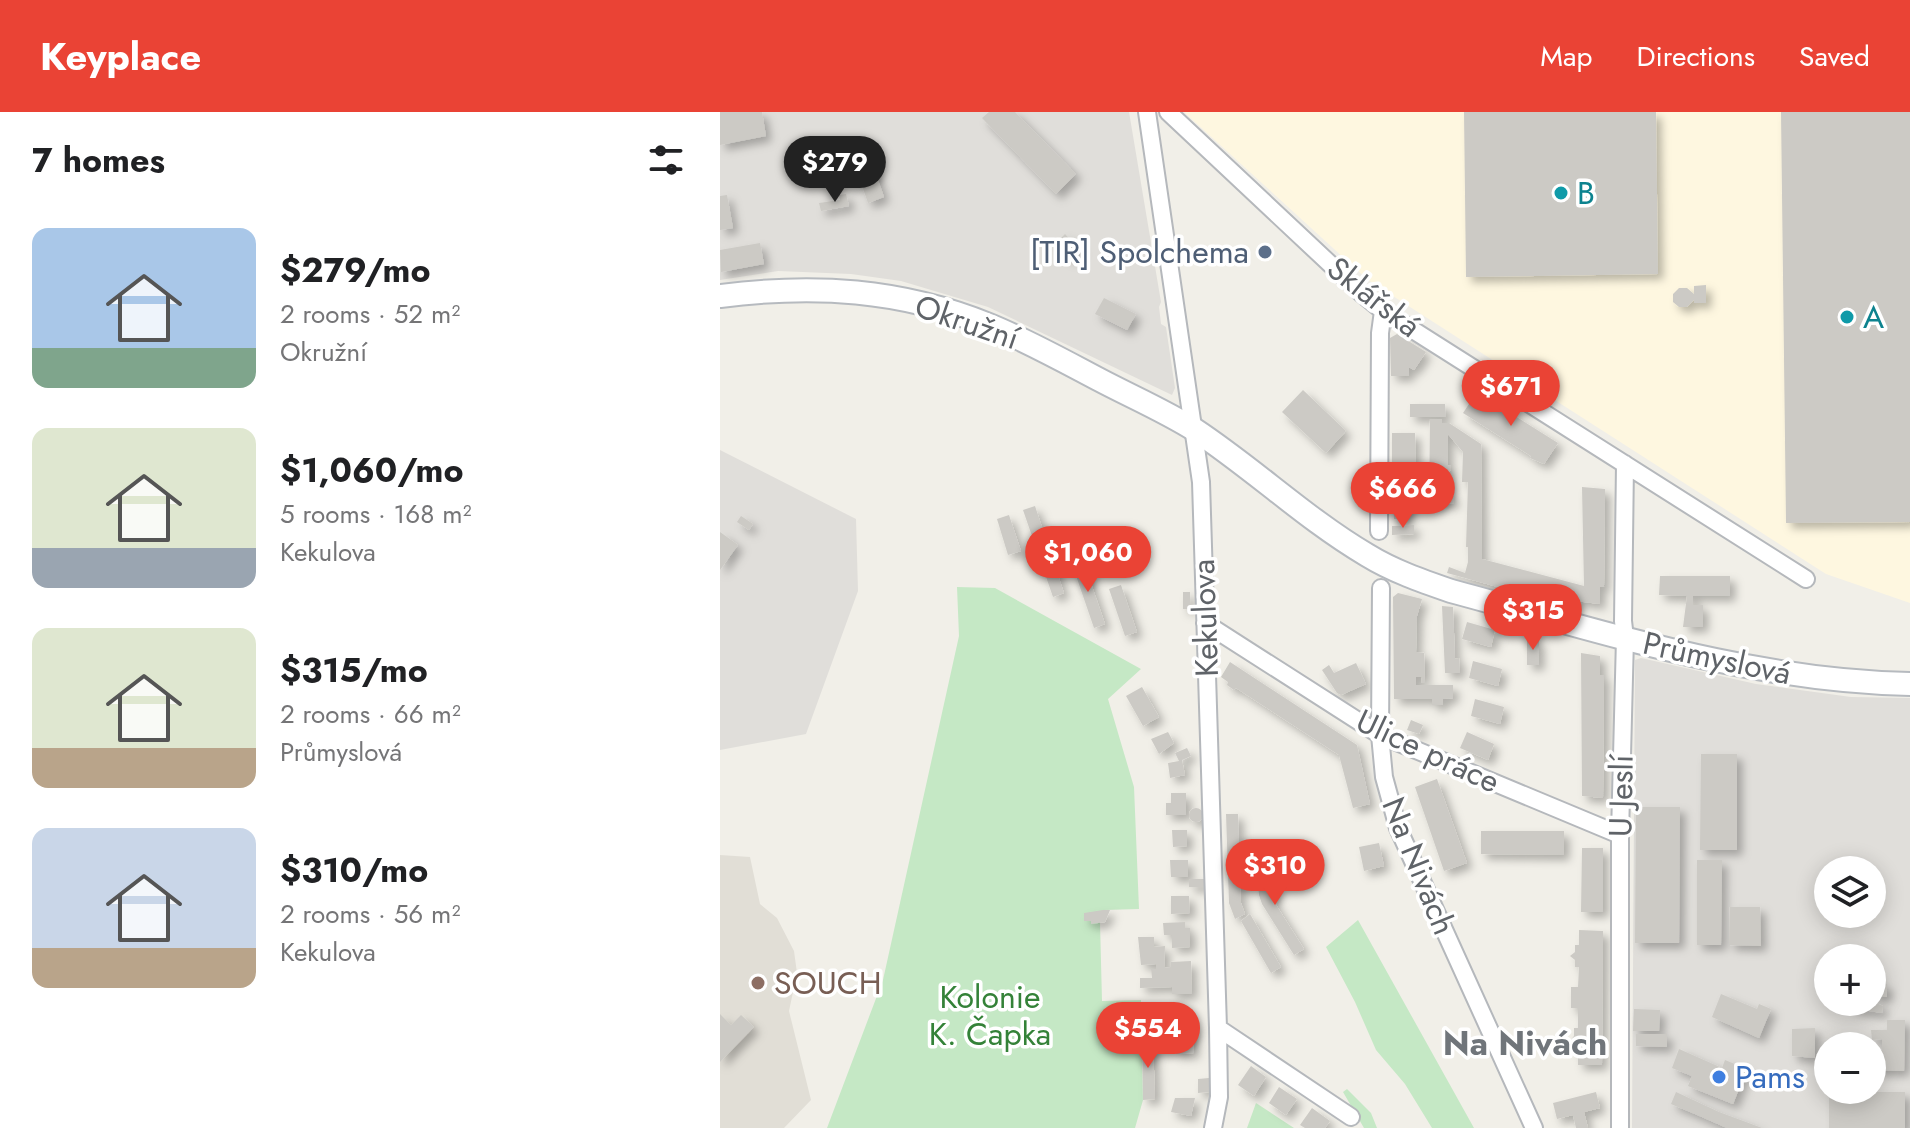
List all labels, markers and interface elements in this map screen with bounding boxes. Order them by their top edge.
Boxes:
text: Keyplace [40,29,201,84]
text: Map [1540,36,1592,77]
text: Directions [1636,36,1755,77]
text: Saved [1799,36,1870,77]
text: 7 homes [32,136,165,185]
pin: $279 [788,136,882,204]
icon: filters [644,138,688,182]
text: $279 [802,143,868,181]
place label: B [1577,170,1595,216]
marker: B [1552,184,1570,202]
place label: [TIR] Spolchema [1030,229,1249,275]
marker: [TIR] Spolchema [1256,243,1274,261]
text: $279/mo [280,246,431,295]
street label: Sklářská [1317,246,1431,348]
icon: home [96,260,192,356]
street label: Okružní [909,283,1027,362]
place label: A [1863,294,1884,340]
text: 2 rooms · 52 m² [280,295,460,333]
marker: A [1838,308,1856,326]
text: Okružní [280,333,367,371]
pin: $671 [1464,360,1558,428]
text: $671 [1480,367,1542,405]
text: $1,060/mo [280,446,463,495]
icon: home [96,460,192,556]
pin: $666 [1356,462,1450,530]
text: $666 [1369,469,1437,507]
text: 5 rooms · 168 m² [280,495,472,533]
pin: $1,060 [1023,526,1153,594]
text: Kekulova [280,533,376,571]
text: $1,060 [1043,533,1133,571]
street label: Kekulova [1180,558,1230,678]
pin: $315 [1486,584,1580,652]
text: $315 [1502,591,1564,629]
street label: Průmyslová [1639,620,1795,696]
text: $315/mo [280,646,428,695]
icon: home [96,660,192,756]
text: 2 rooms · 66 m² [280,695,461,733]
street label: Ulice práce [1349,698,1507,804]
text: Průmyslová [280,733,402,771]
street label: U Jeslí [1597,753,1645,838]
street label: Na Nivách [1371,790,1467,942]
pin: $310 [1228,839,1322,907]
text: $310/mo [280,846,428,895]
text: $310 [1244,846,1306,884]
map controls [1814,856,1886,1104]
button: layers [1814,856,1886,928]
icon: home [96,860,192,956]
text: 2 rooms · 56 m² [280,895,460,933]
text: Kekulova [280,933,376,971]
button: + [1814,944,1886,1016]
place label: SOUCH [774,960,882,1006]
marker: SOUCH [749,974,767,992]
park label: Kolonie K. Čapka [929,974,1051,1057]
pin: $554 [1101,1002,1195,1070]
text: $554 [1114,1009,1182,1047]
district label: Na Nivách [1443,1019,1607,1068]
button: − [1814,1032,1886,1104]
place label: Pams [1735,1054,1805,1100]
marker: Pams [1710,1068,1728,1086]

